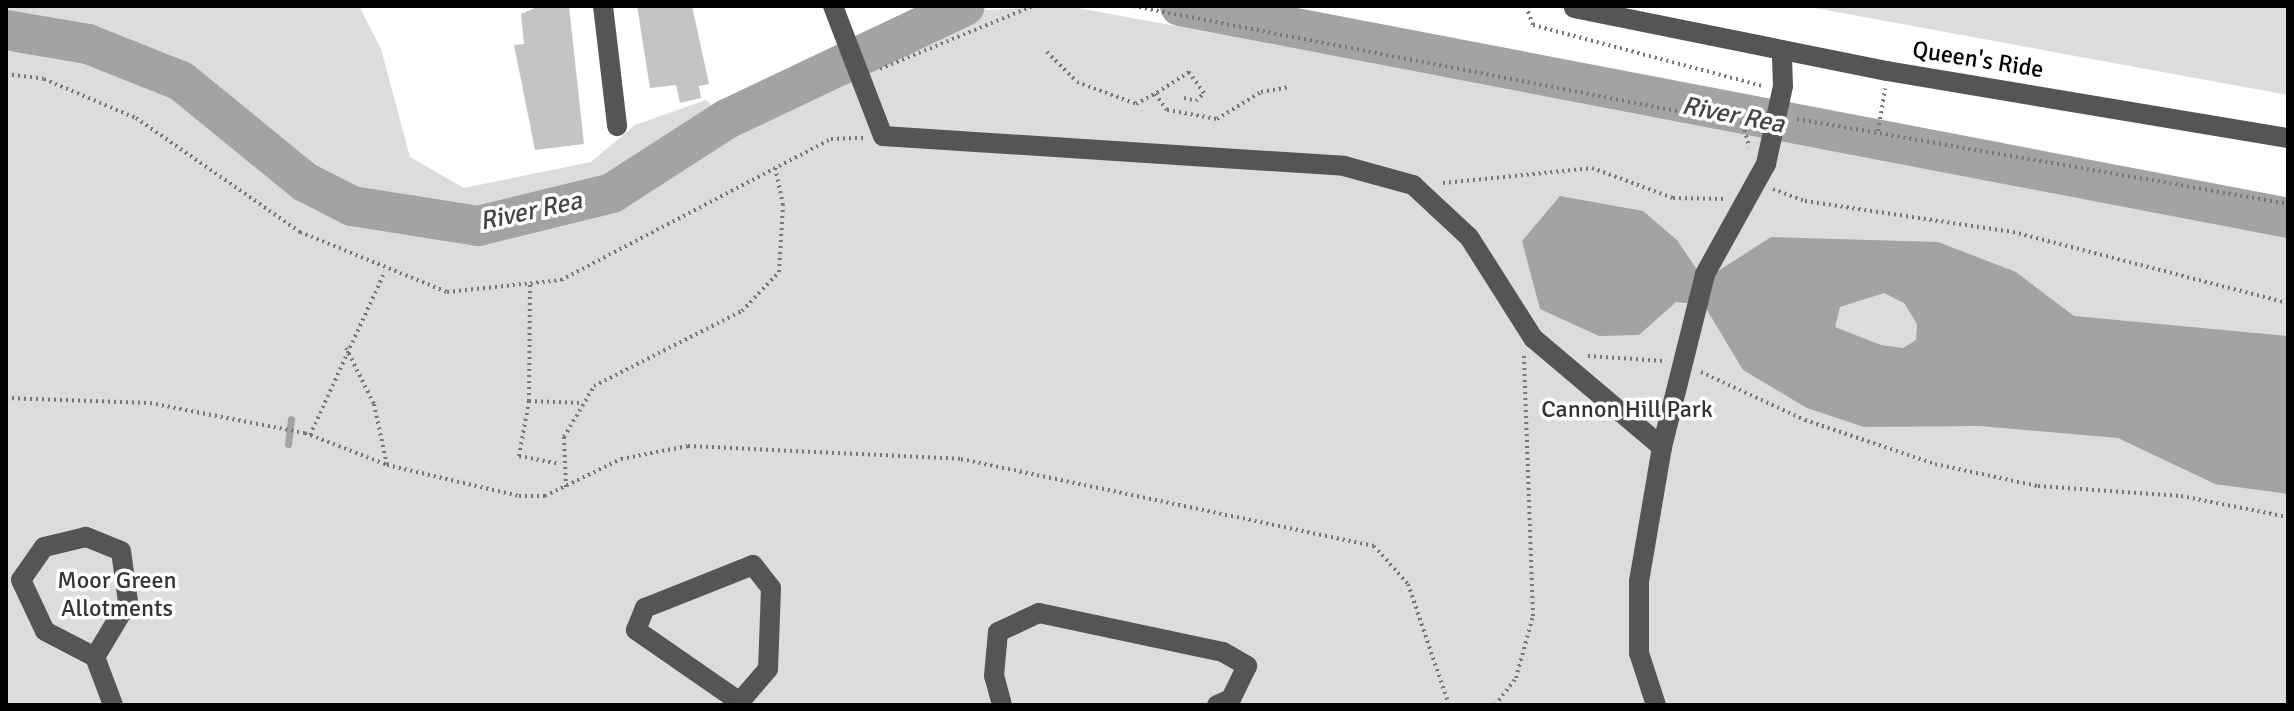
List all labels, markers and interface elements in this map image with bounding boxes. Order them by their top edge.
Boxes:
street label: Queen's Ride [1910,35,2046,85]
water label: River Rea [1679,91,1787,141]
water label: River Rea [477,186,585,238]
park label: Cannon Hill Park [1541,396,1713,424]
park label: Moor Green Allotments [57,567,177,623]

